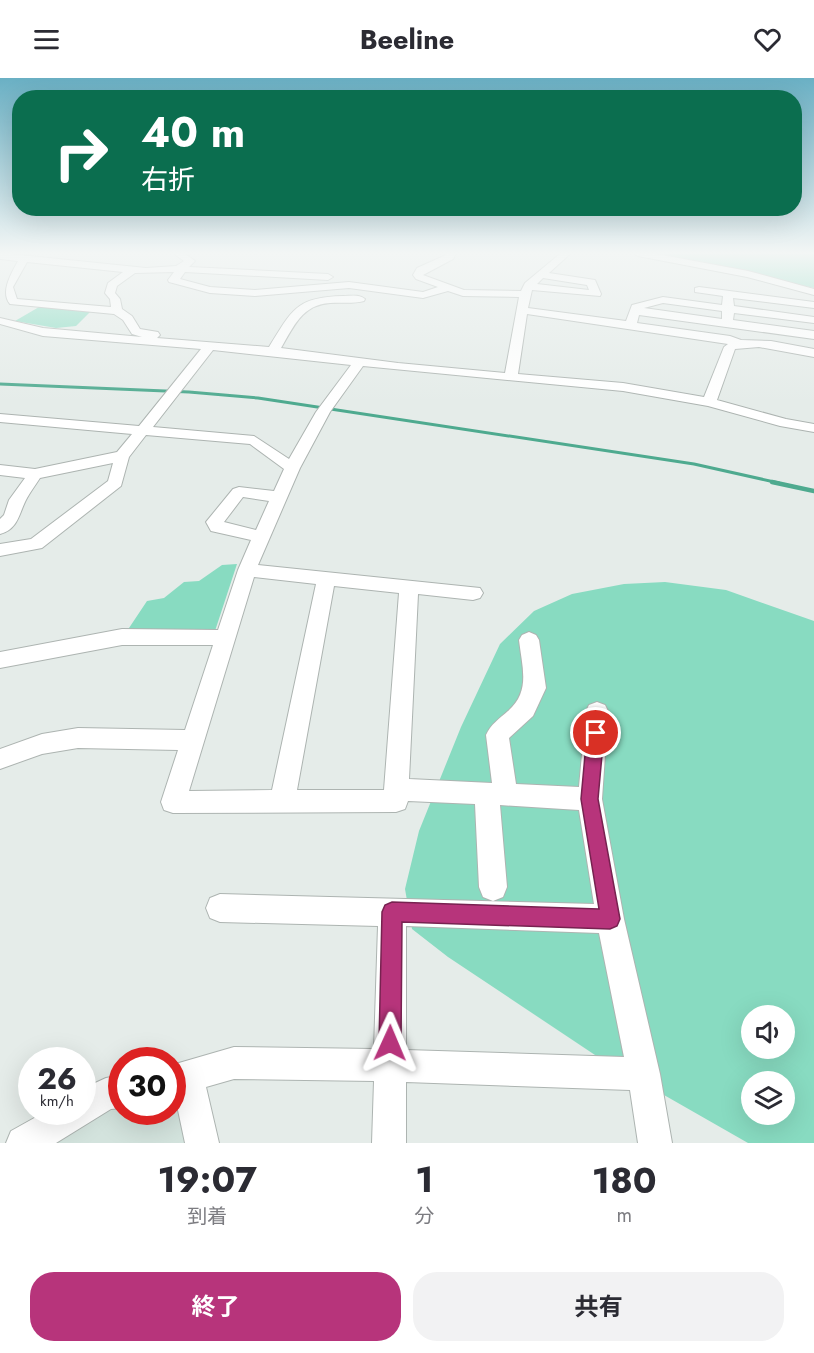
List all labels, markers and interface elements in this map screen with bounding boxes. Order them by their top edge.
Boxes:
text: Beeline [360,20,454,59]
icon: menu [30,23,63,56]
icon: heart [751,23,784,56]
text: 40 m [141,102,245,163]
icon: right [42,114,120,192]
text: 右折 [141,160,195,199]
pin [570,707,621,758]
icon: arrive [579,716,612,749]
map controls [741,1005,795,1125]
button: sound [741,1005,795,1059]
position arrow [358,1011,422,1075]
speed limit sign: 30 [108,1047,186,1125]
text: 26 [37,1057,77,1100]
button: layers [741,1071,795,1125]
text: km/h [40,1090,74,1112]
text: 19:07 [157,1153,257,1205]
text: 1 [415,1153,434,1205]
text: 180 [592,1154,657,1206]
text: m [616,1201,632,1230]
text: 到着 [187,1202,227,1231]
text: 分 [414,1202,434,1231]
button: 終了 [30,1272,401,1341]
button: 共有 [413,1272,784,1341]

